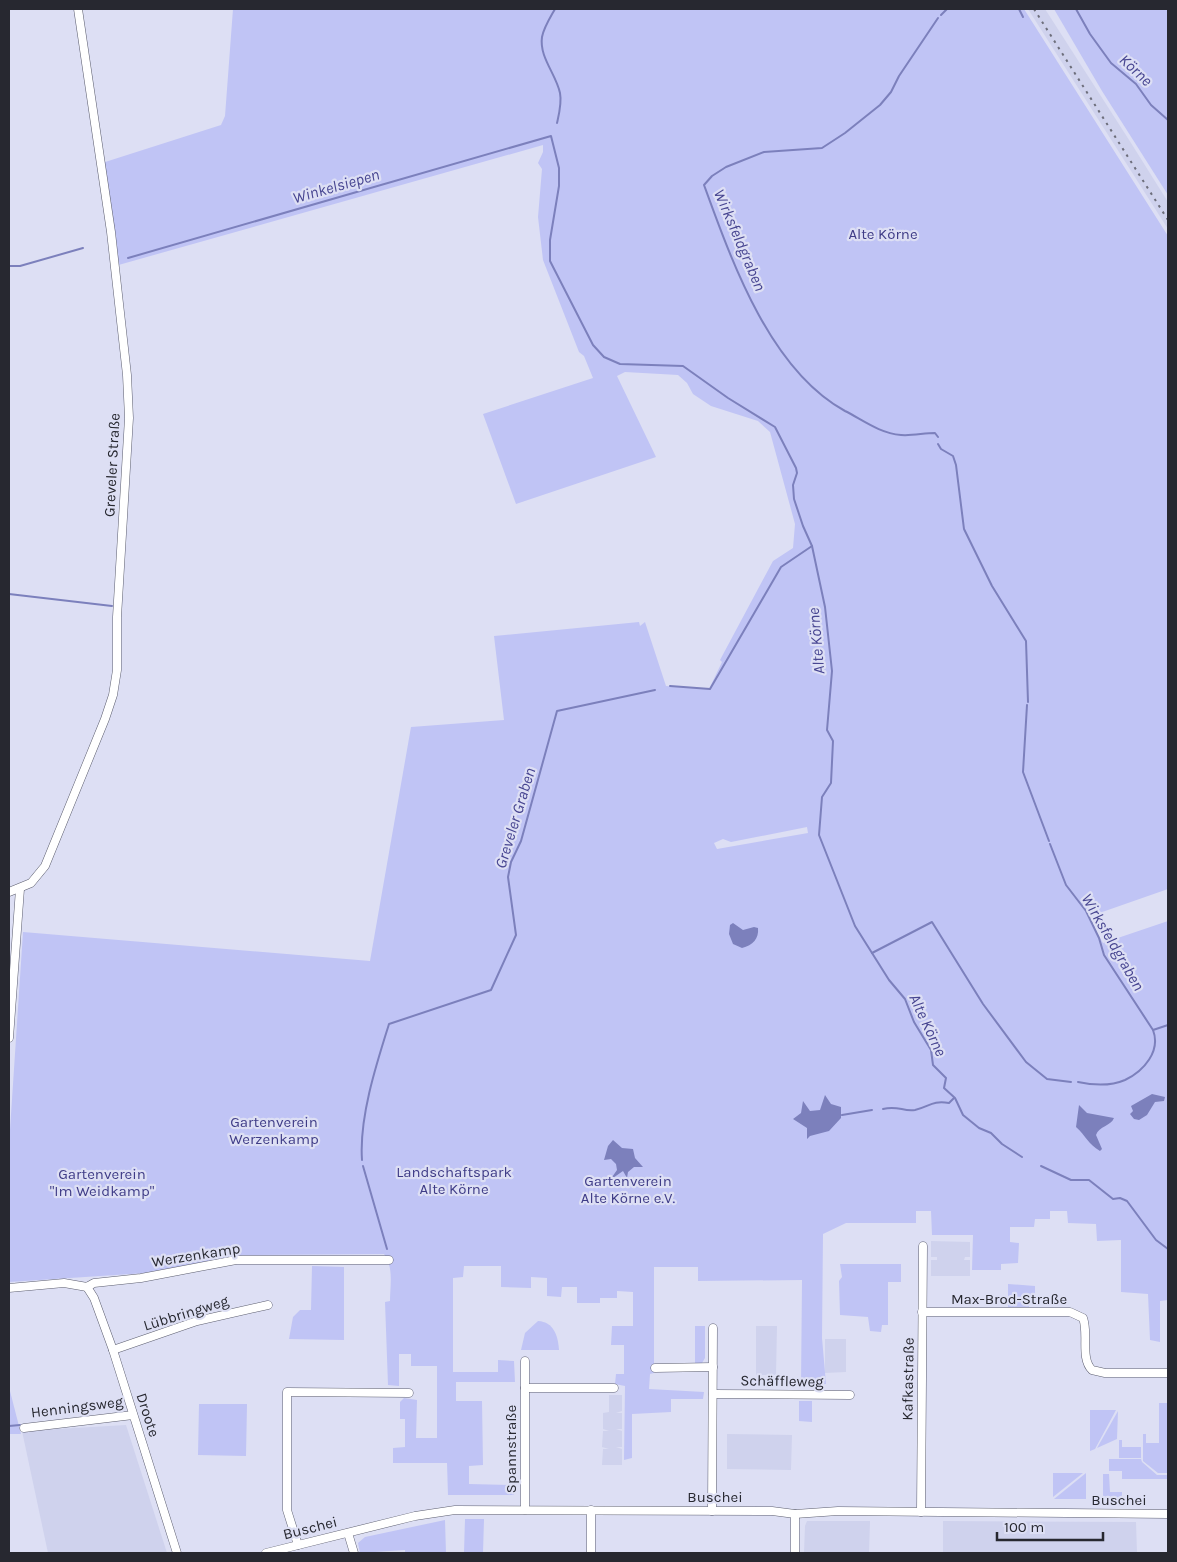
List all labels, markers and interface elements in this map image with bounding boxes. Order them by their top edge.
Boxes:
water label: Körne [1116,50,1157,90]
water label: Winkelsiepen [290,165,382,207]
water label: Wirksfeldgraben [710,186,770,294]
park label: Alte Körne [848,225,918,243]
street label: Greveler Straße [100,412,124,518]
water label: Alte Körne [804,606,828,675]
water label: Greveler Graben [491,765,539,871]
water label: Wirksfeldgraben [1077,890,1149,994]
water label: Alte Körne [905,991,951,1060]
park label: Gartenverein Werzenkamp [229,1113,319,1148]
park label: Landschaftspark Alte Körne [396,1163,512,1198]
park label: Gartenverein "Im Weidkamp" [50,1165,155,1200]
park label: Gartenverein Alte Körne e.V. [581,1172,675,1207]
street label: Werzenkamp [150,1239,242,1271]
street label: Max-Brod-Straße [951,1290,1067,1308]
street label: Lübbringweg [141,1291,231,1335]
street label: Kafkastraße [898,1337,918,1421]
street label: Schäffleweg [740,1371,824,1391]
street label: Droote [132,1391,164,1439]
street label: Henningsweg [30,1392,125,1422]
street label: Spannstraße [502,1405,520,1493]
street label: Buschei [687,1488,743,1506]
street label: Buschei [1091,1491,1147,1509]
scale bar [997,1510,1103,1542]
street label: Buschei [281,1513,339,1543]
text: 100 m [1004,1518,1044,1536]

